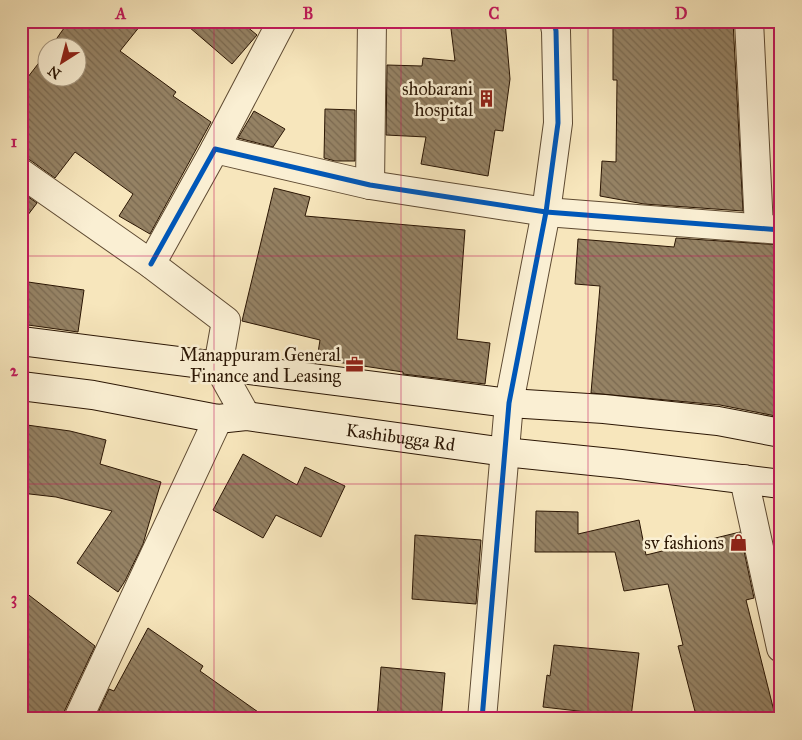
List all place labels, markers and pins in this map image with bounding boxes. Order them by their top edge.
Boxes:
place label: shobarani hospital [402,78,473,121]
building icon: shobarani hospital [477,89,497,109]
place label: Manappuram General Finance and Leasing [179,344,342,388]
office icon: Manappuram General Finance and Leasing [345,355,365,375]
place label: sv fashions [644,532,724,554]
shop icon: sv fashions [728,533,748,553]

